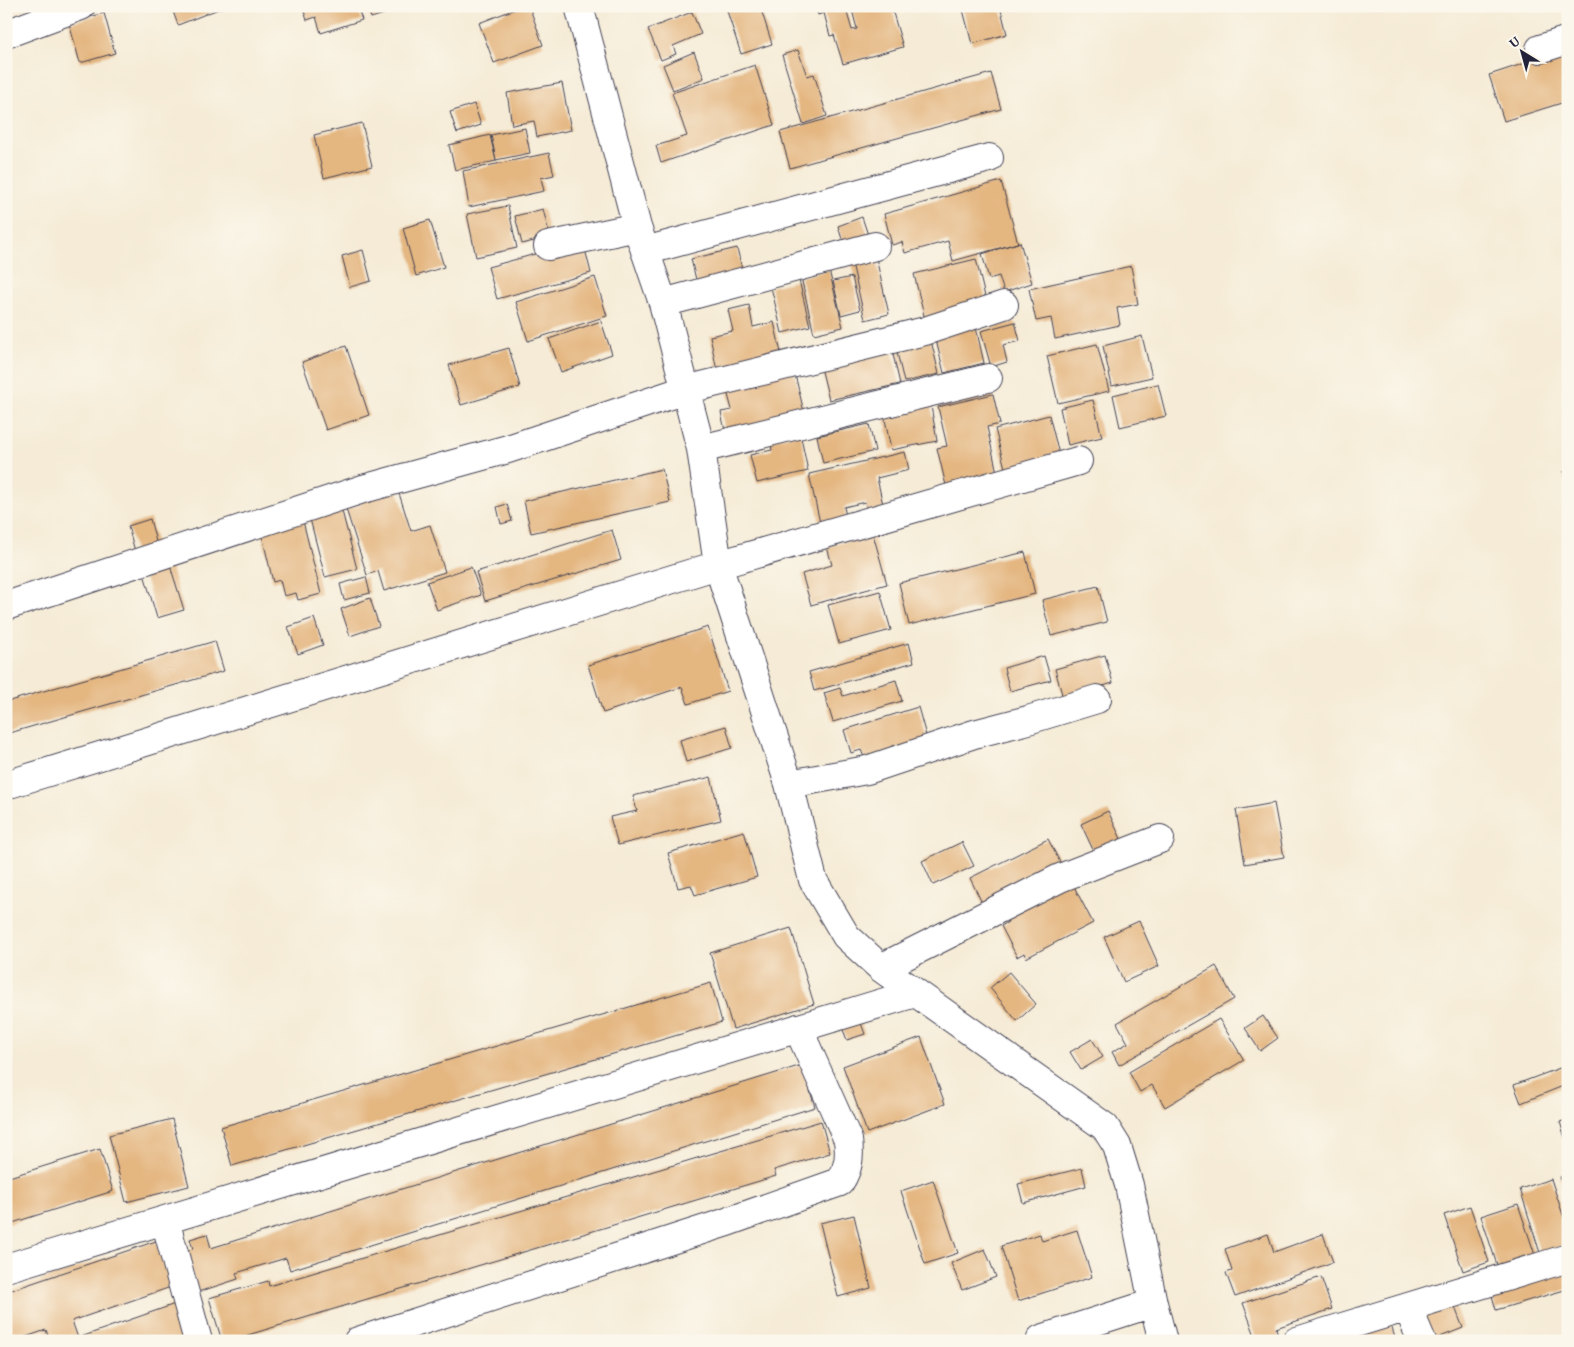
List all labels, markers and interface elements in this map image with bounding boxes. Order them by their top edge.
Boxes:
north arrow [1496,28,1546,78]
text: U [1504,30,1524,52]

